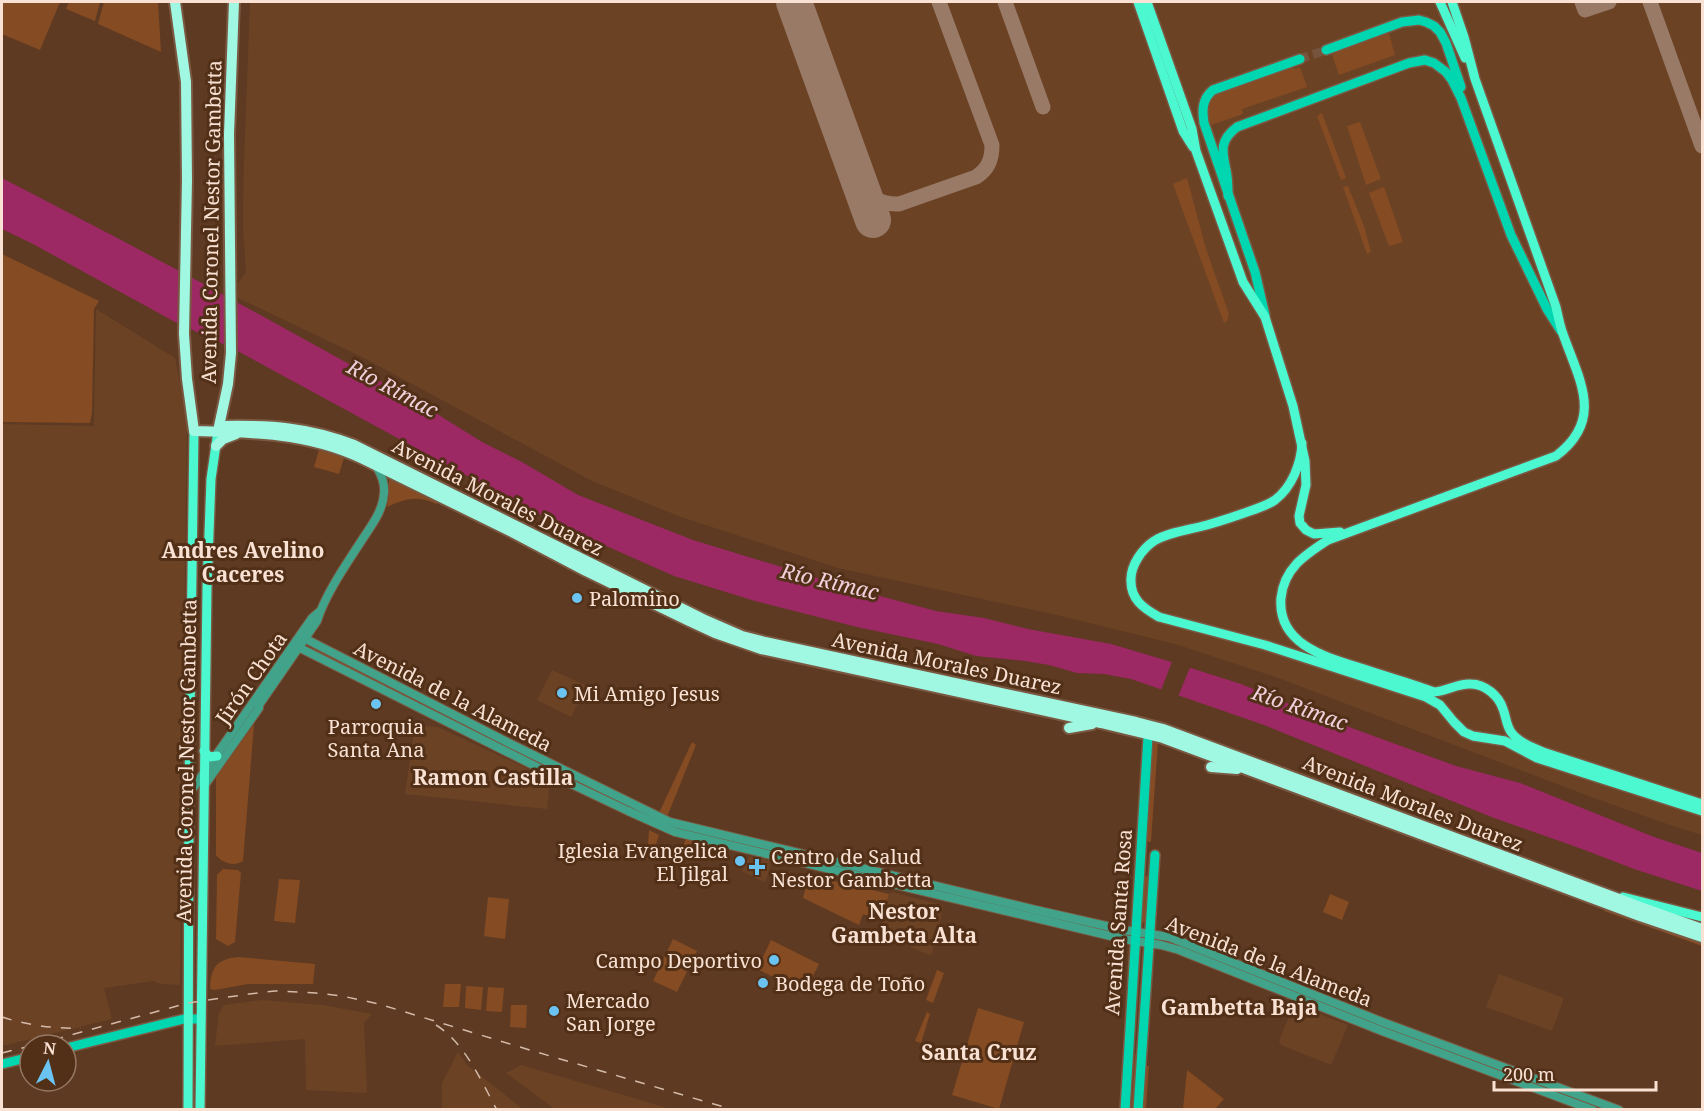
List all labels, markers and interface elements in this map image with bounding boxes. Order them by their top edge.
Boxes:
street label: Avenida Coronel Nestor Gambetta [195,60,227,384]
water label: Río Rímac [342,352,444,424]
street label: Avenida Morales Duarez [388,432,608,562]
district label: Andres Avelino Caceres [162,536,324,588]
water label: Río Rímac [777,556,882,606]
place label: Palomino [589,585,680,612]
marker: Palomino [570,591,584,605]
street label: Avenida Coronel Nestor Gambetta [170,599,202,923]
street label: Avenida Morales Duarez [830,625,1064,701]
street label: Jirón Chota [209,626,293,731]
street label: Avenida de la Alameda [349,634,557,758]
water label: Río Rímac [1248,677,1352,737]
place label: Mi Amigo Jesus [574,680,720,707]
marker: Mi Amigo Jesus [555,686,569,700]
marker: Parroquia Santa Ana [369,697,383,711]
place label: Parroquia Santa Ana [328,713,424,763]
street label: Avenida Morales Duarez [1299,749,1527,857]
district label: Ramon Castilla [413,763,573,791]
street label: Avenida Santa Rosa [1098,828,1138,1016]
place label: Iglesia Evangelica El Jilgal [558,837,728,887]
place label: Centro de Salud Nestor Gambetta [771,843,932,893]
marker: Iglesia Evangelica El Jilgal [733,854,747,868]
marker: Centro de Salud Nestor Gambetta [748,858,766,876]
district label: Nestor Gambeta Alta [831,897,977,949]
street label: Avenida de la Alameda [1162,909,1376,1013]
place label: Campo Deportivo [596,947,762,974]
marker: Campo Deportivo [767,953,781,967]
place label: Bodega de Toño [775,970,925,997]
marker: Bodega de Toño [756,976,770,990]
place label: Mercado San Jorge [566,987,656,1037]
district label: Gambetta Baja [1161,993,1317,1021]
marker: Mercado San Jorge [547,1004,561,1018]
north arrow [18,1033,78,1093]
text: N [42,1036,57,1060]
district label: Santa Cruz [921,1038,1037,1066]
scale bar [1494,1054,1656,1092]
text: 200 m [1503,1062,1555,1086]

